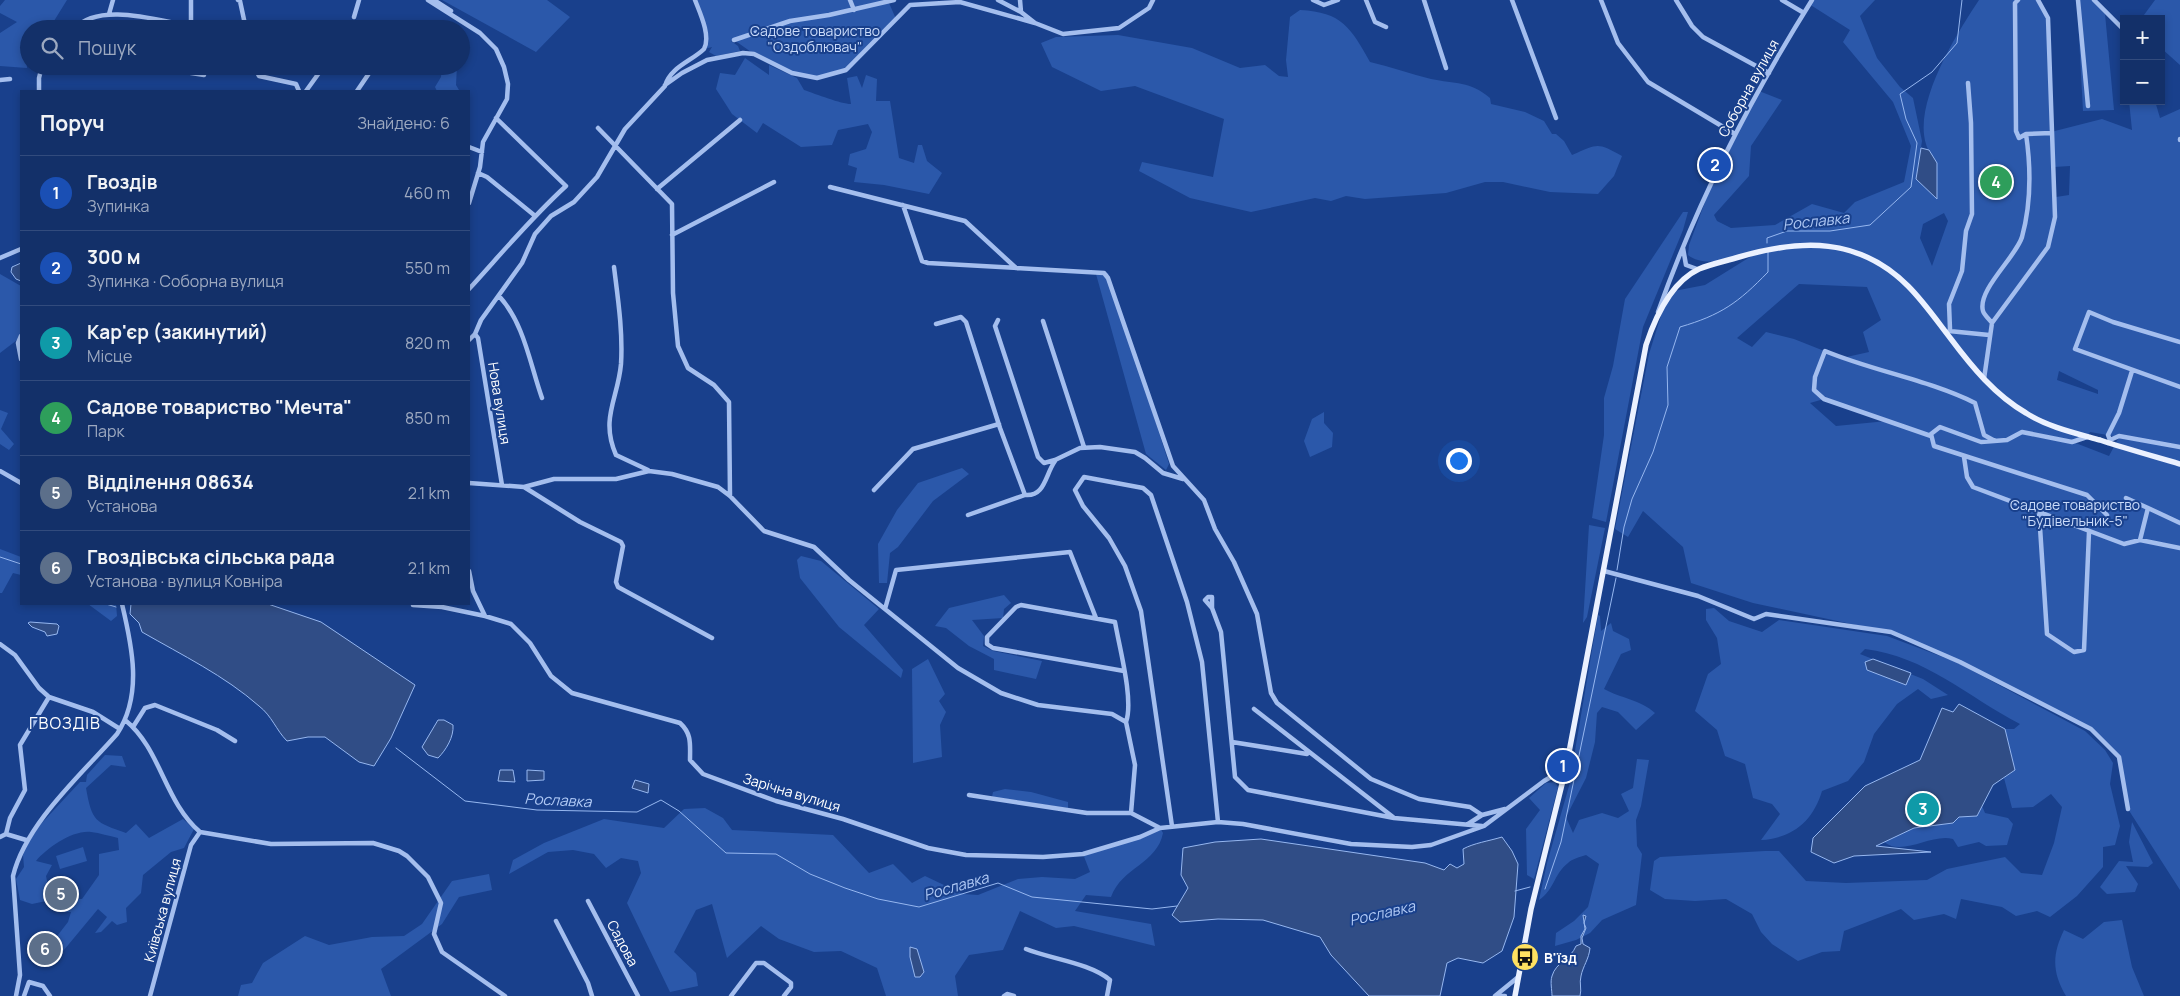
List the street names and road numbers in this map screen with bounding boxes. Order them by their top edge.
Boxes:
street label: Соборна вулиця [1713,36,1783,140]
street label: Нова вулиця [484,361,516,445]
street label: Зарічна вулиця [741,768,843,816]
street label: Київська вулиця [139,856,185,964]
street label: Садова [603,917,643,969]

